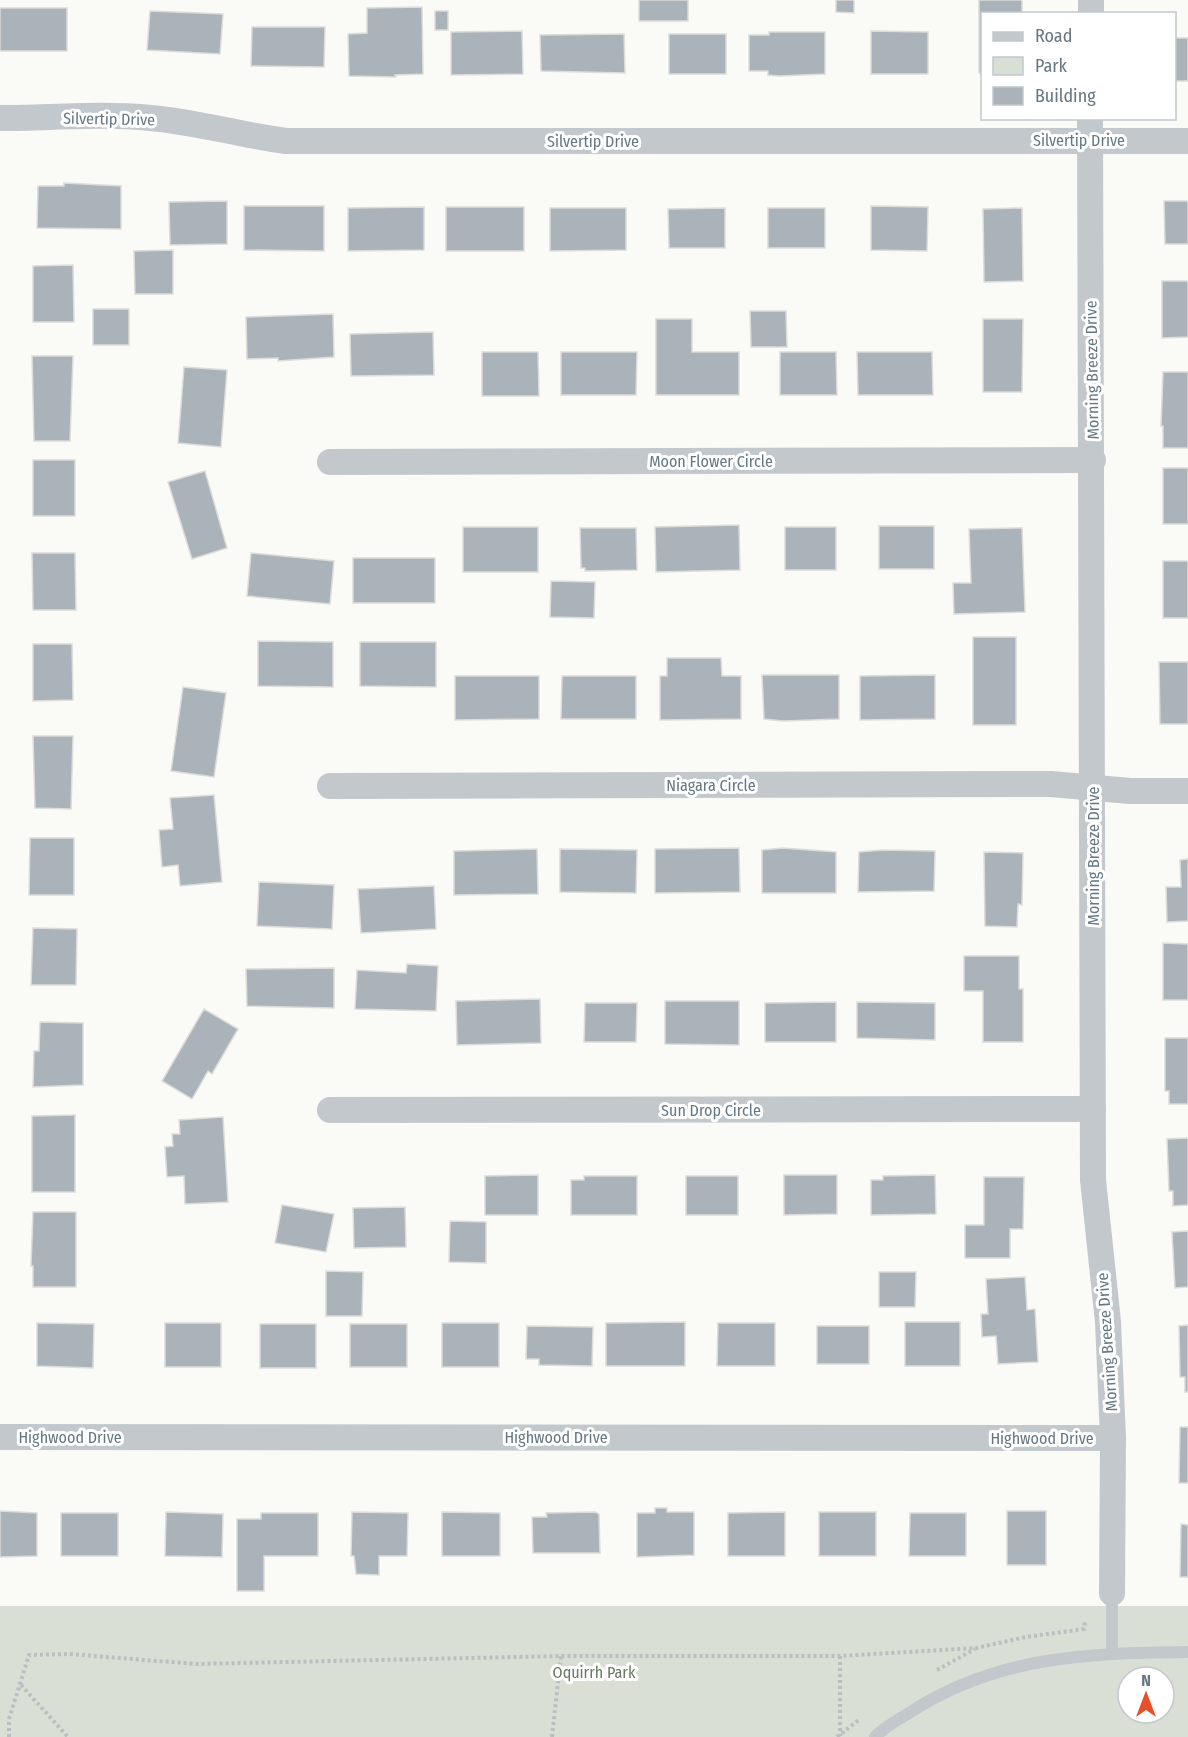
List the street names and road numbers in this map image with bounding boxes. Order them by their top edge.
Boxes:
street label: Silvertip Drive [63,109,155,129]
street label: Silvertip Drive [1033,131,1125,150]
street label: Silvertip Drive [547,132,639,151]
street label: Morning Breeze Drive [1081,300,1103,440]
street label: Moon Flower Circle [649,452,773,471]
street label: Niagara Circle [666,776,756,795]
street label: Morning Breeze Drive [1084,786,1103,925]
street label: Sun Drop Circle [661,1101,761,1120]
street label: Morning Breeze Drive [1093,1272,1121,1412]
street label: Highwood Drive [18,1428,122,1447]
street label: Highwood Drive [504,1428,608,1447]
street label: Highwood Drive [990,1429,1094,1448]

